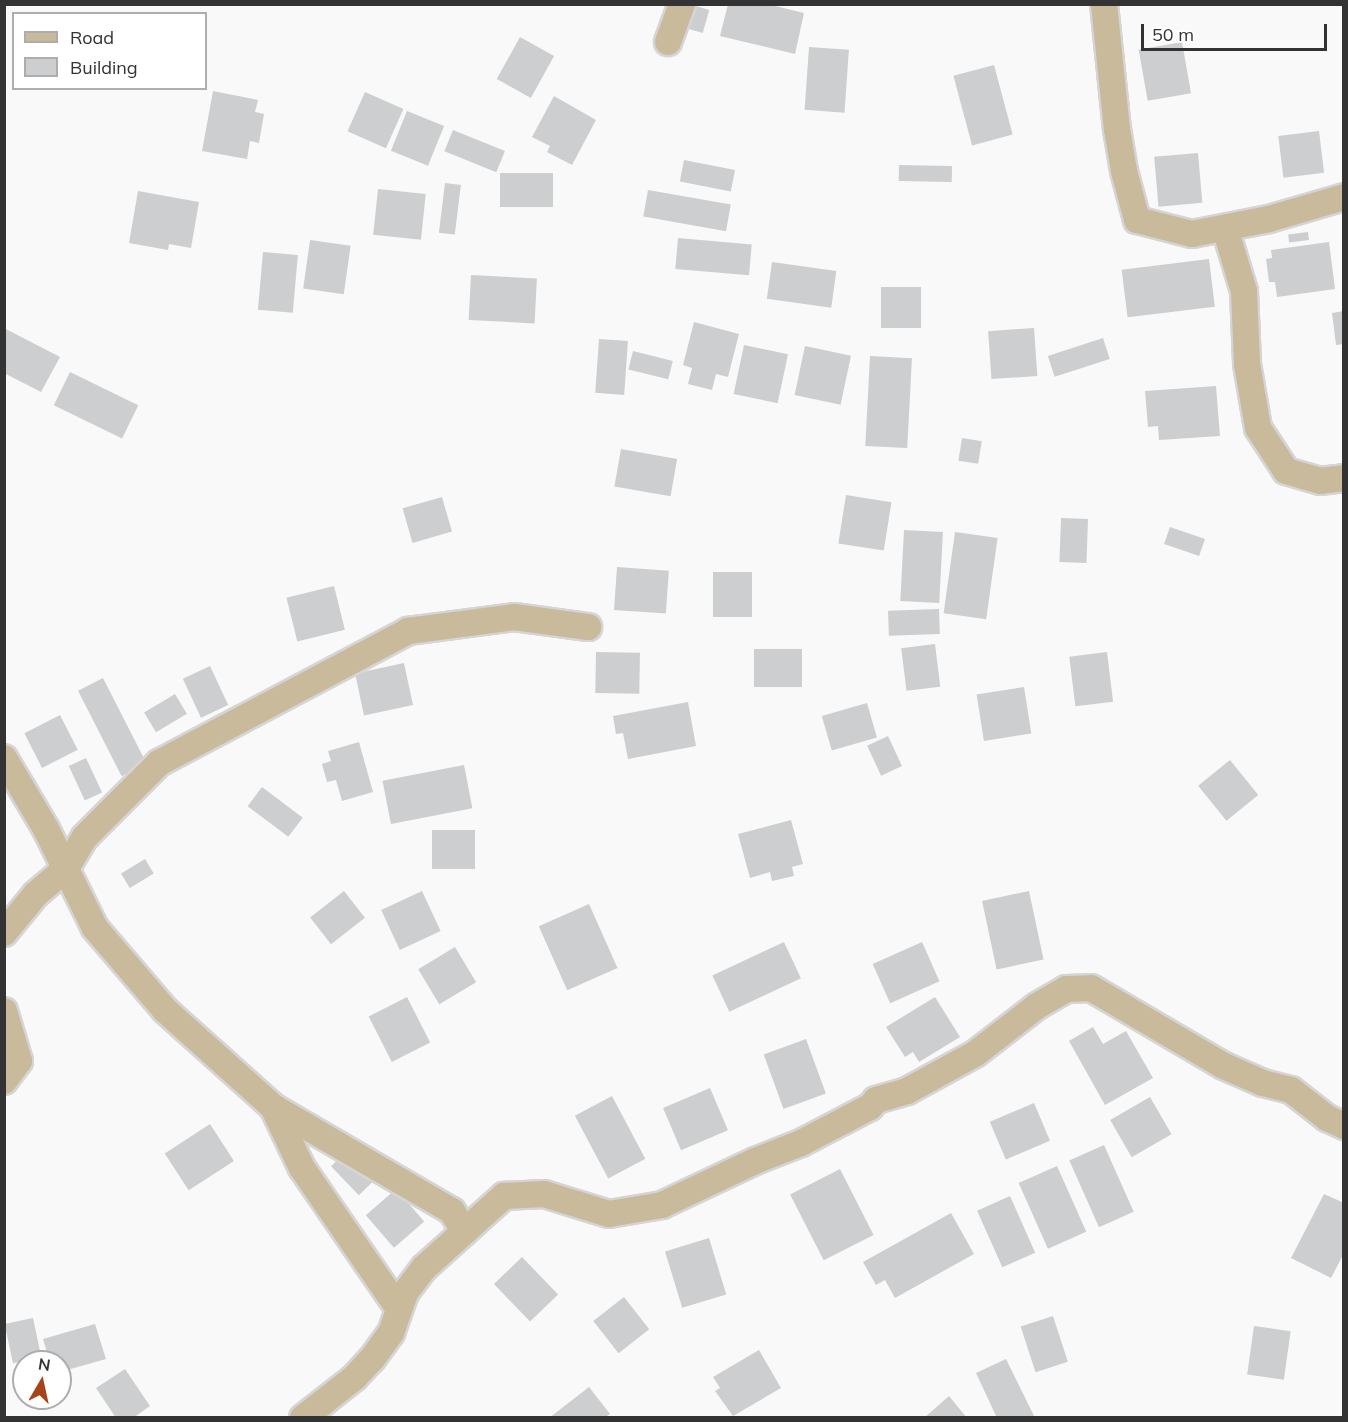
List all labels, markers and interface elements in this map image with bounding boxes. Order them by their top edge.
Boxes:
legend [12,12,207,90]
scale bar [1144,12,1330,50]
text: 50 m [1152,23,1194,46]
text: Road [70,26,114,49]
text: Building [70,56,138,79]
north arrow [12,1350,72,1410]
text: N [37,1353,52,1375]

